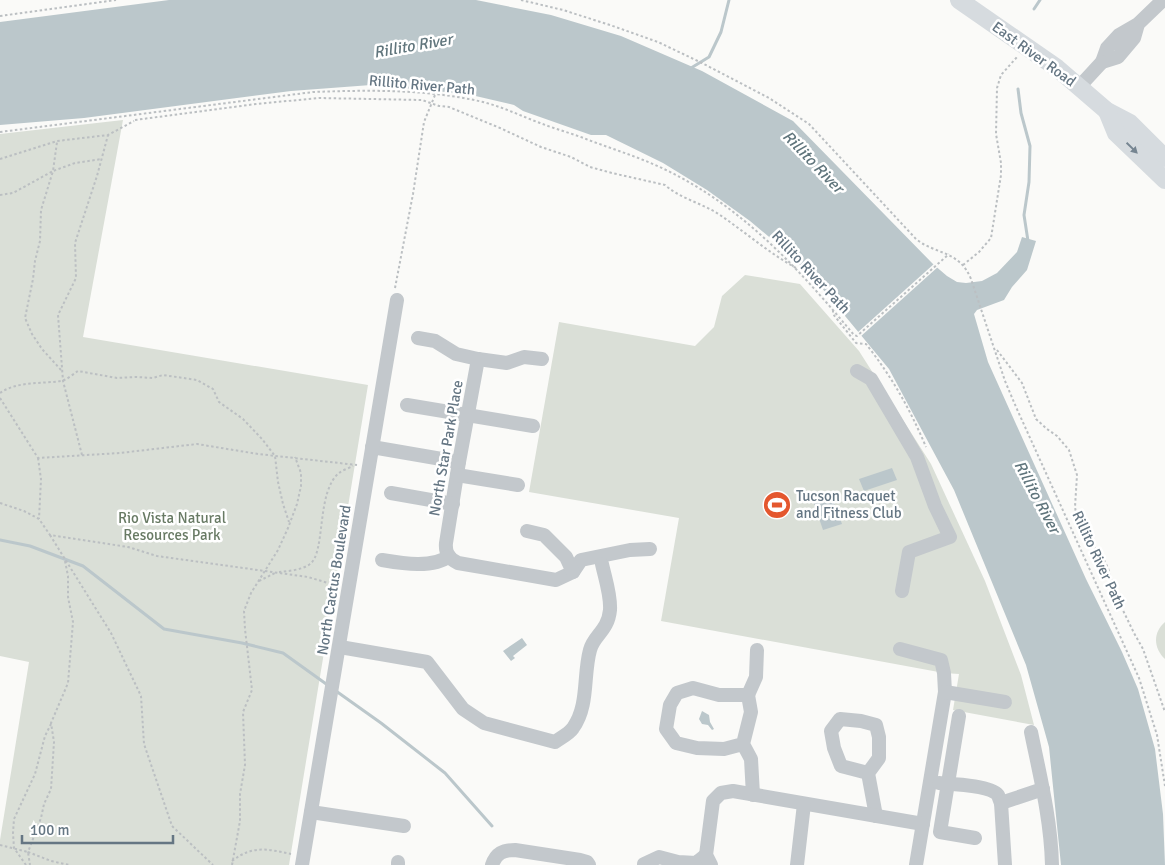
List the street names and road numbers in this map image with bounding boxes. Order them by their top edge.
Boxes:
street label: East River Road [989,18,1079,90]
street label: Rillito River Path [368,71,476,99]
street label: Rillito River Path [768,227,854,317]
street label: North Star Park Place [425,379,467,517]
street label: North Cactus Boulevard [313,504,355,656]
street label: Rillito River Path [1068,508,1130,612]

